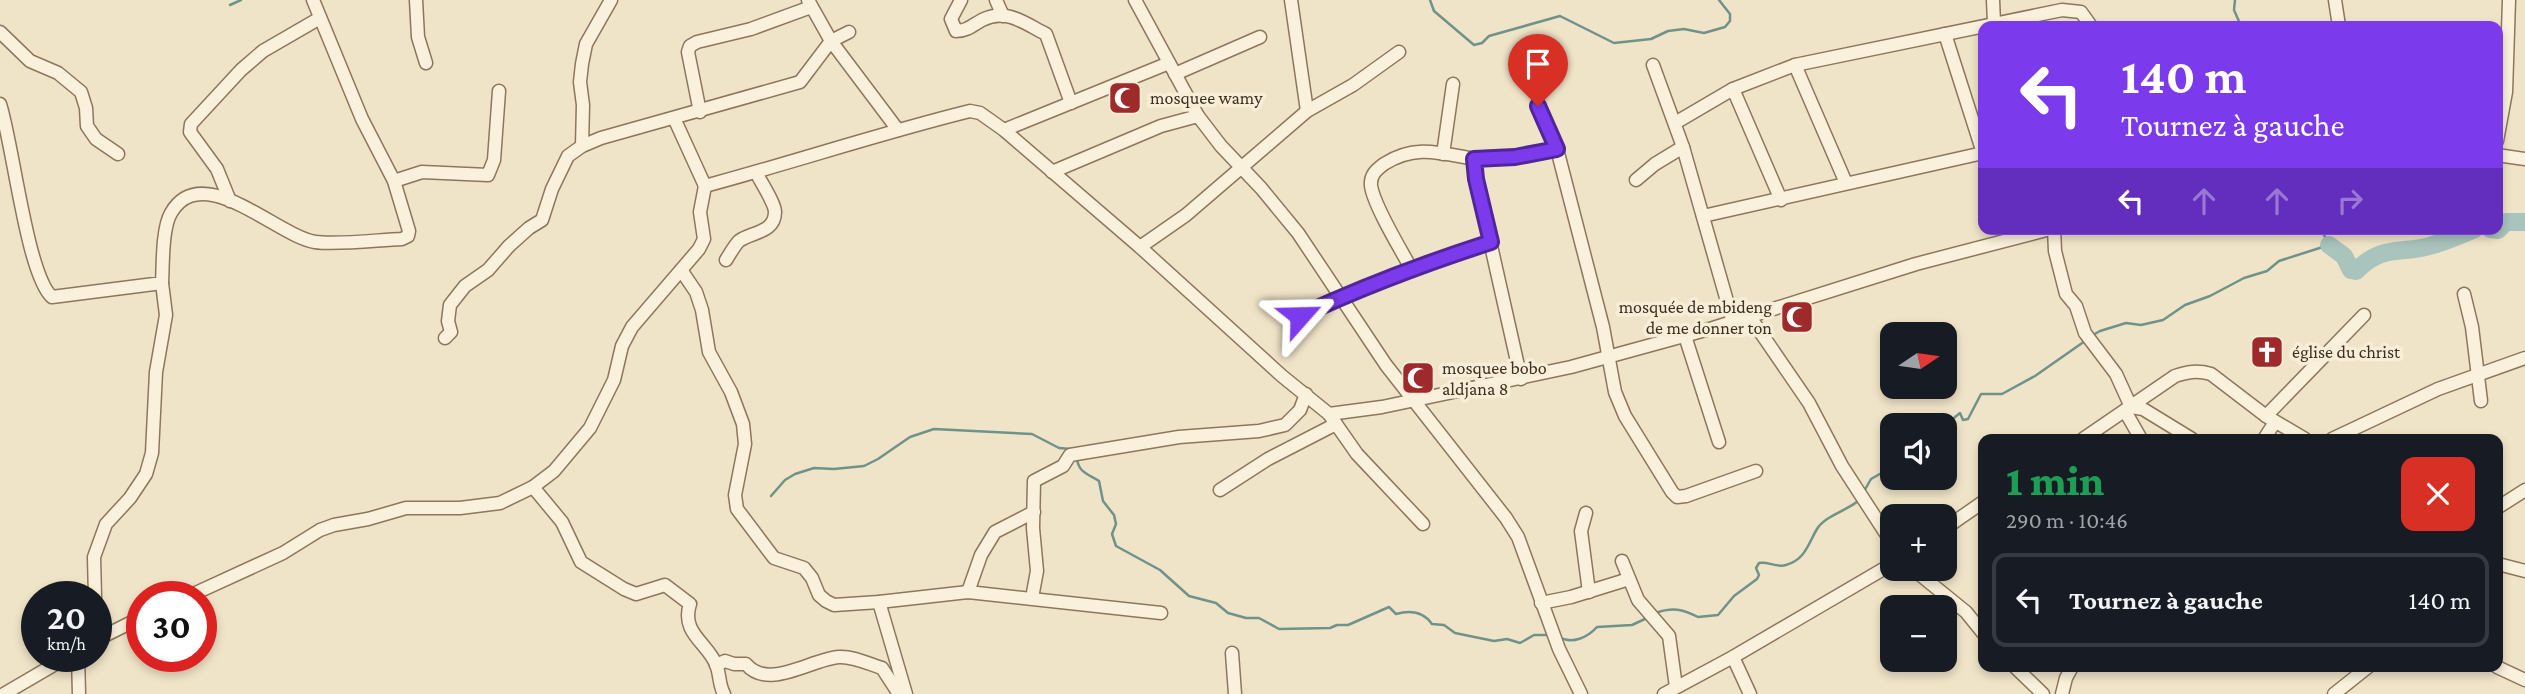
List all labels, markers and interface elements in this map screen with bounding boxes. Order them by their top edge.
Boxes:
pin [1508,34,1568,106]
icon: arrive [1519,45,1557,83]
icon: left [2006,49,2097,140]
text: 140 m [2121,49,2246,104]
mosque icon: mosquee wamy [1106,79,1144,117]
place label: mosquee wamy [1150,88,1263,108]
text: Tournez à gauche [2121,107,2344,143]
icon: left [2112,182,2150,220]
icon: ahead [2185,182,2223,220]
icon: ahead [2258,182,2296,220]
icon: right [2331,182,2369,220]
position arrow [1263,279,1337,353]
place label: mosquée de mbideng de me donner ton [1619,297,1772,338]
mosque icon: mosquée de mbideng de me donner ton [1778,298,1816,336]
north arrow [1880,322,1956,399]
map controls [1880,322,1957,672]
church icon: église du christ [2248,333,2286,371]
place label: église du christ [2292,342,2401,362]
place label: mosquee bobo aldjana 8 [1442,358,1547,400]
mosque icon: mosquee bobo aldjana 8 [1399,359,1437,397]
button: sound [1880,413,1957,490]
text: 1 min [2006,457,2104,504]
button: close [2401,457,2475,531]
button: + [1880,504,1957,581]
text: 290 m · 10:46 [2006,507,2128,533]
speed limit sign: 30 [126,581,217,672]
icon: left [2010,581,2048,619]
text: Tournez à gauche [2069,586,2263,615]
text: 140 m [2409,586,2471,615]
button: − [1880,595,1957,672]
text: 20 [47,598,86,637]
text: km/h [47,634,86,654]

